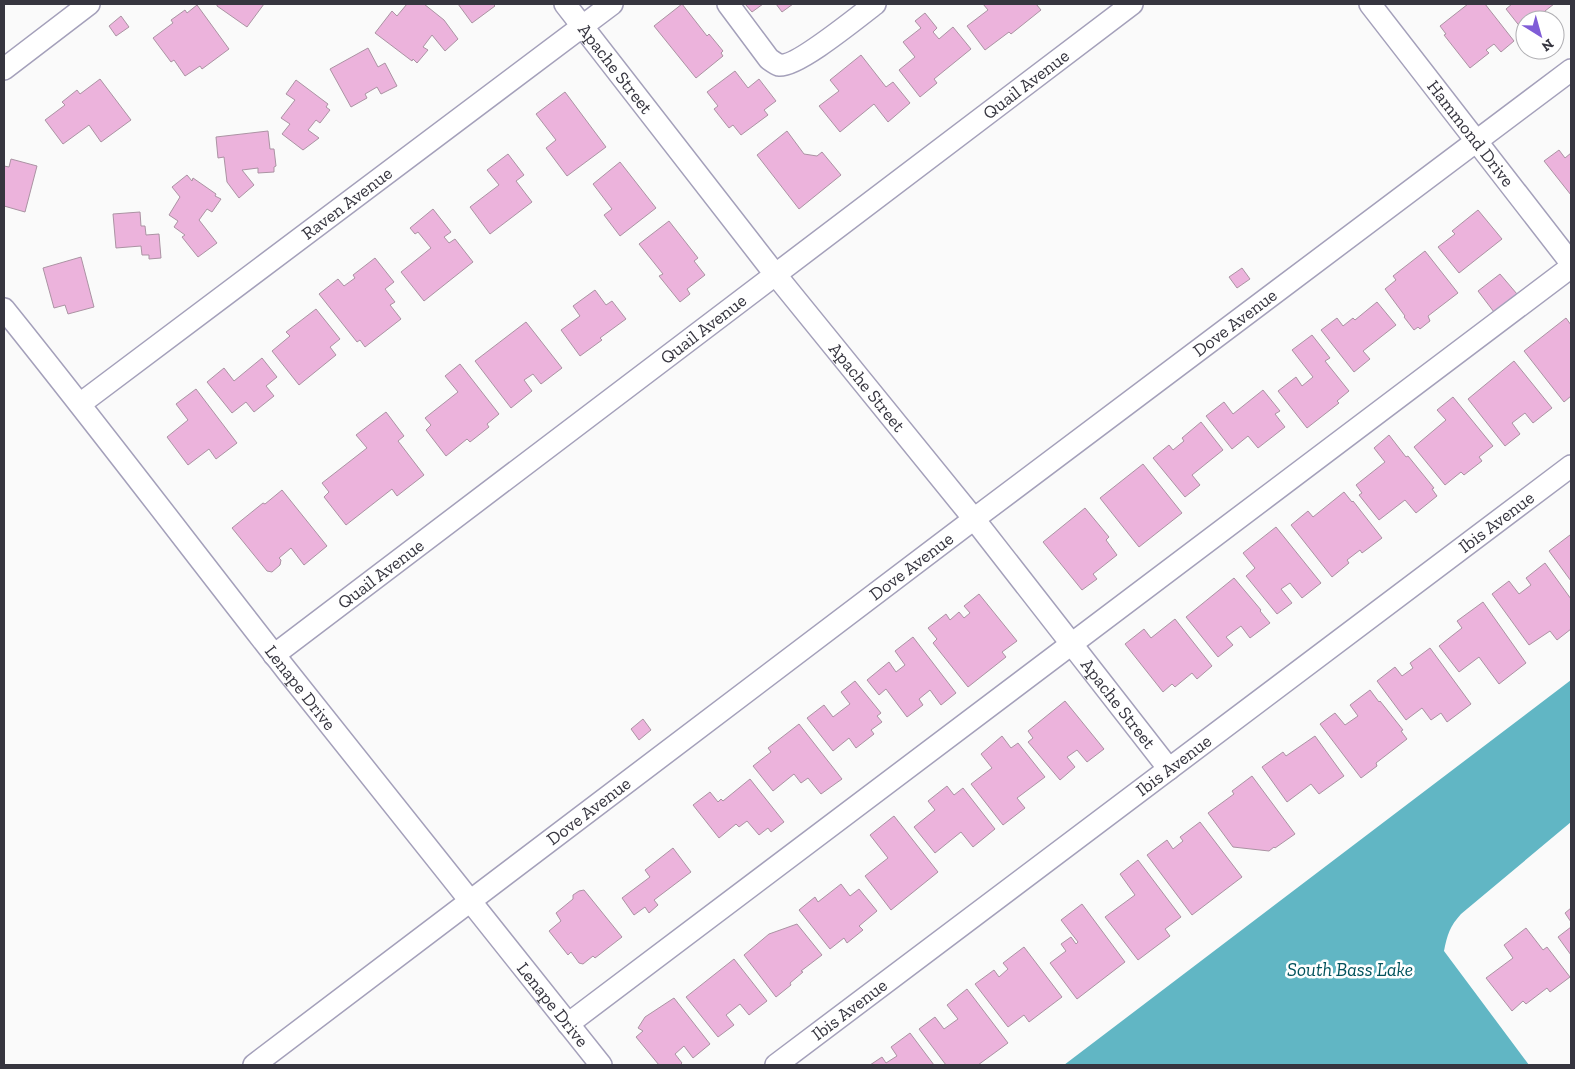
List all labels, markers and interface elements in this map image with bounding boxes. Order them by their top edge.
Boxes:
north arrow [1515,10,1565,60]
street label: Apache Street [573,19,658,119]
text: N [1538,35,1557,55]
street label: Quail Avenue [979,45,1074,124]
street label: Hammond Drive [1422,76,1519,191]
street label: Raven Avenue [297,162,397,244]
street label: Dove Avenue [1188,284,1281,362]
street label: Quail Avenue [656,289,751,369]
street label: Apache Street [824,338,910,437]
street label: Ibis Avenue [1454,487,1539,558]
street label: Dove Avenue [865,528,958,605]
street label: Quail Avenue [333,534,428,614]
street label: Lenape Drive [260,641,341,735]
street label: Apache Street [1076,654,1160,754]
street label: Ibis Avenue [1132,730,1216,801]
street label: Dove Avenue [542,772,635,850]
street label: Lenape Drive [512,958,593,1051]
water label: South Bass Lake [1287,958,1413,981]
street label: Ibis Avenue [807,974,892,1045]

